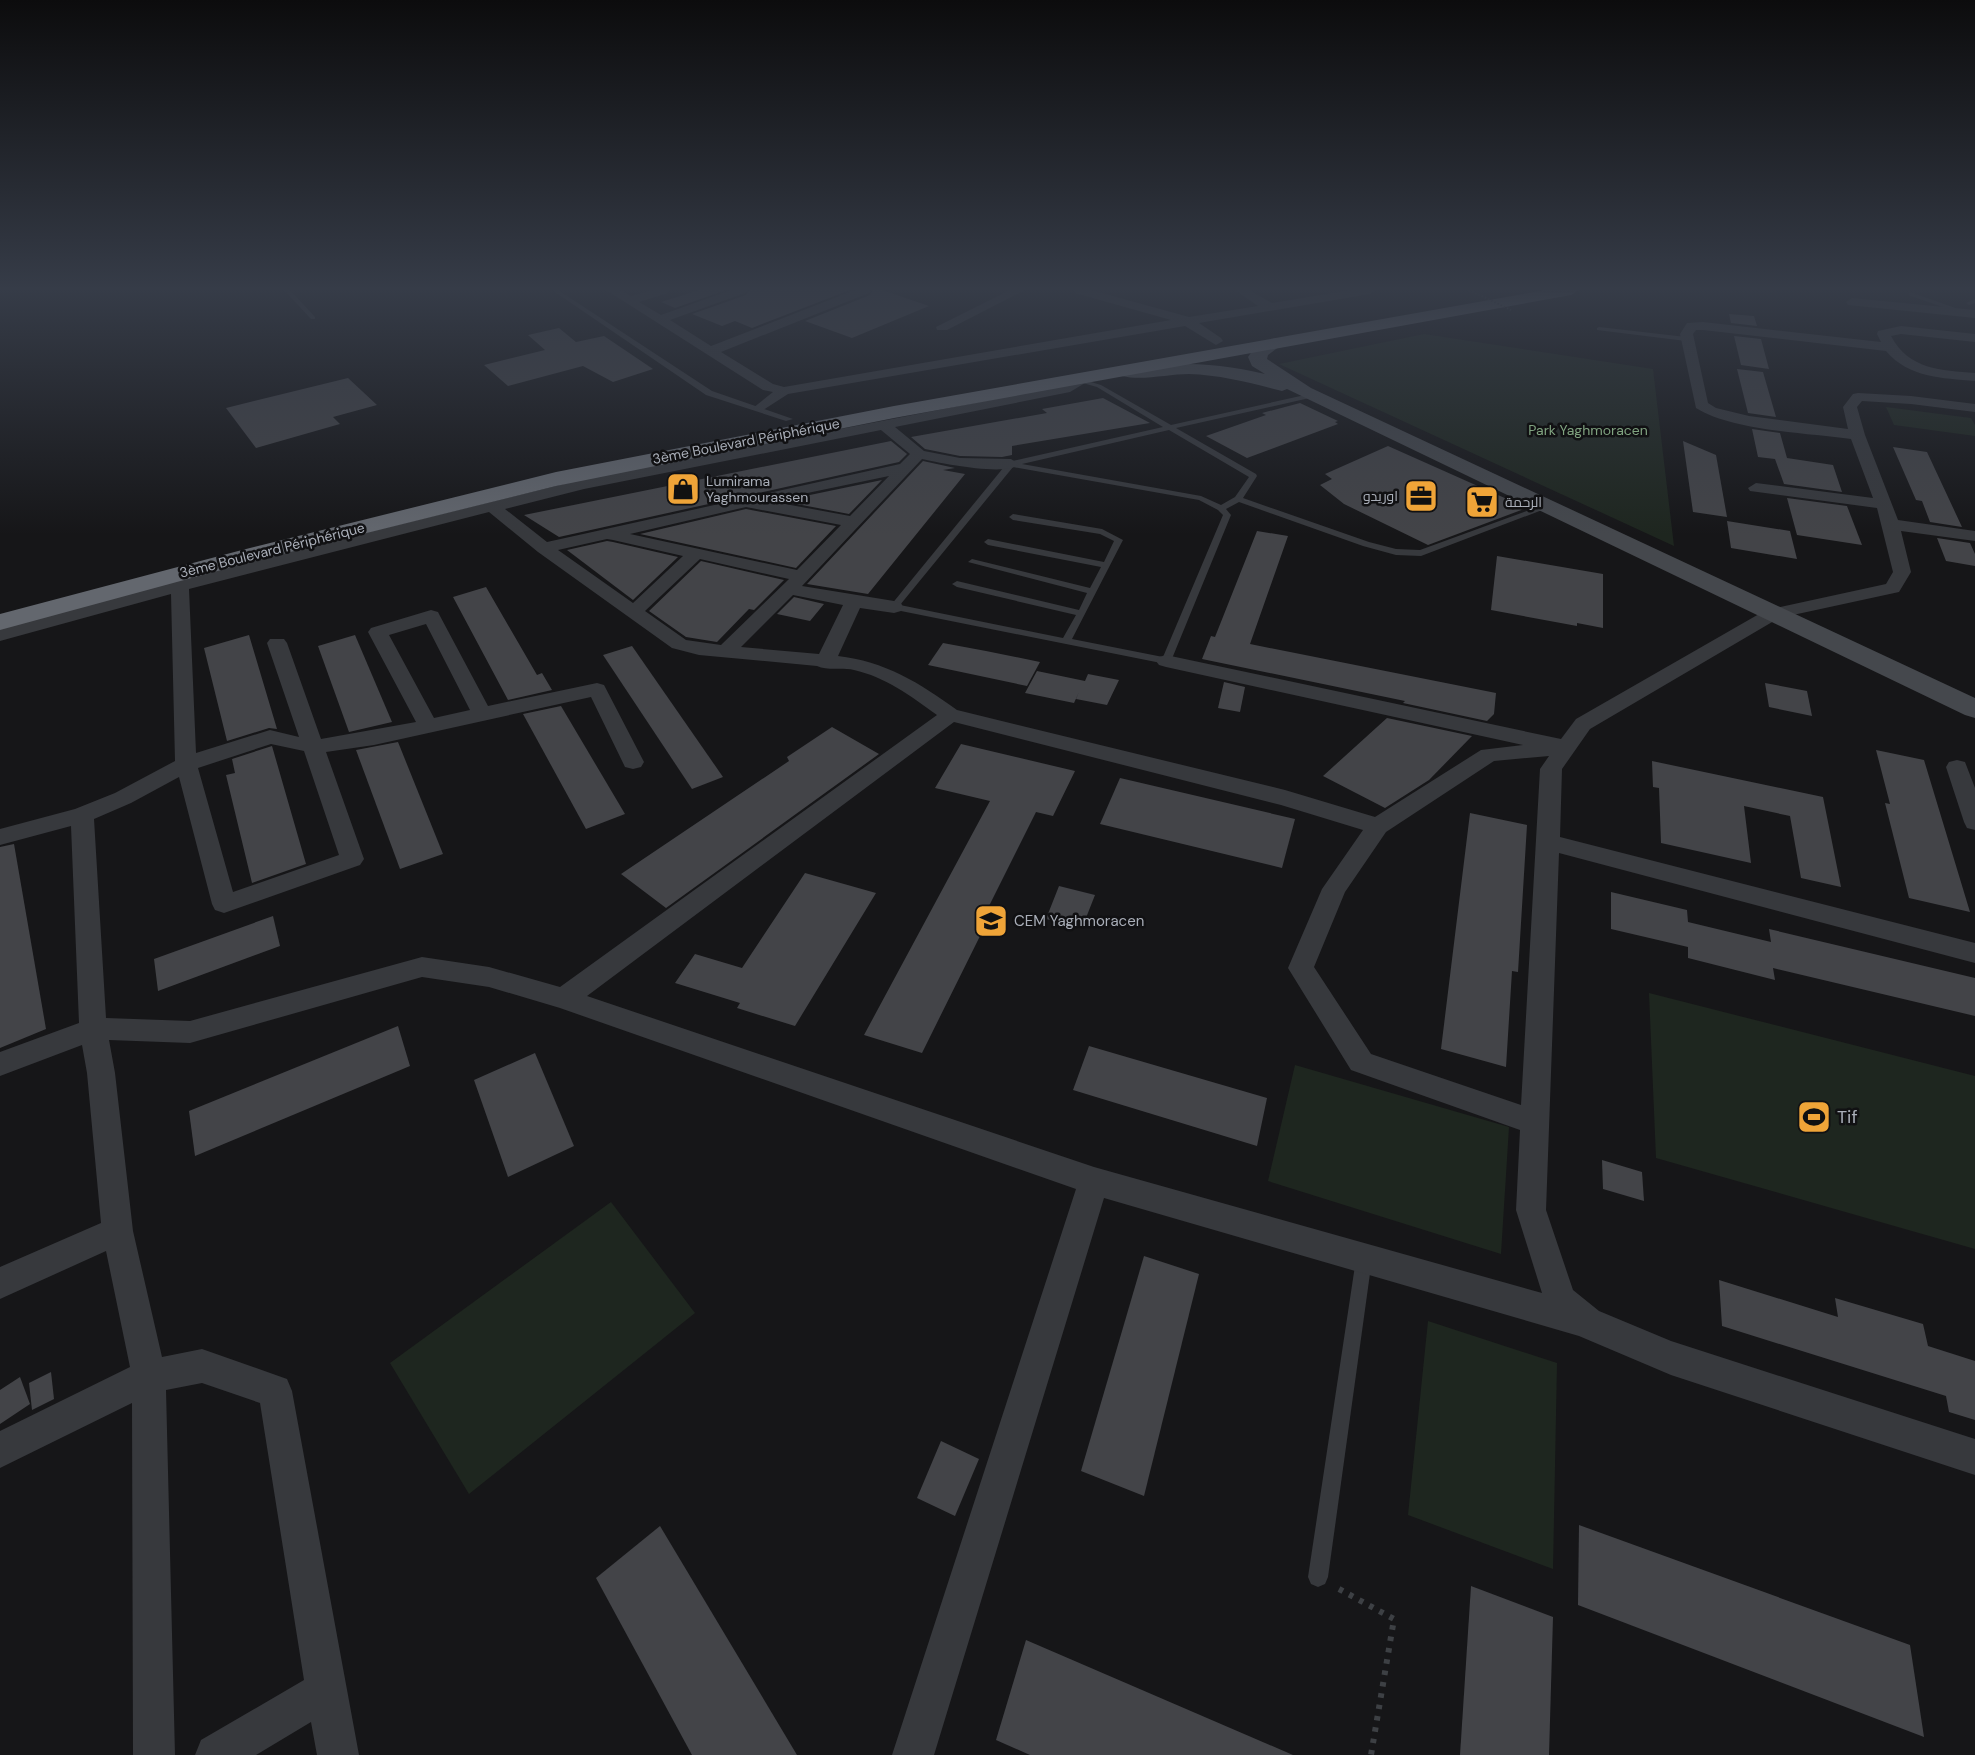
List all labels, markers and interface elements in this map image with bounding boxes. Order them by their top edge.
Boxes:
street label: 3ème Boulevard Périphérique [651,414,841,468]
park label: Park Yaghmoracen [1528,421,1648,439]
shop icon: Lumirama Yaghmourassen [665,471,701,507]
place label: Lumirama Yaghmourassen [706,472,808,506]
office icon: اوريدو [1403,478,1439,514]
supermarket icon: الرحمة [1464,484,1500,520]
place label: اوريدو [1363,487,1398,505]
place label: الرحمة [1505,493,1542,511]
street label: 3ème Boulevard Périphérique [178,518,367,582]
school or university icon: CEM Yaghmoracen [973,903,1009,939]
place label: CEM Yaghmoracen [1014,911,1144,931]
sports icon: Tif [1796,1099,1832,1135]
place label: Tif [1837,1105,1858,1129]

